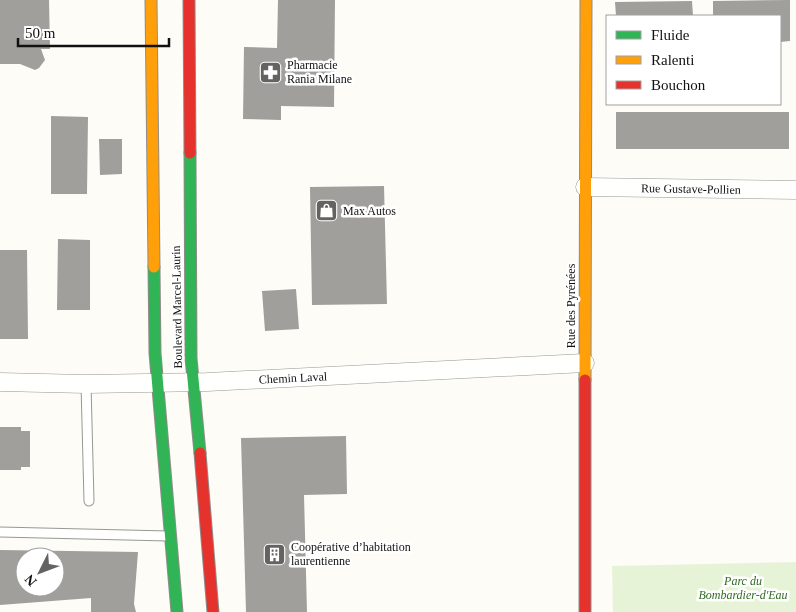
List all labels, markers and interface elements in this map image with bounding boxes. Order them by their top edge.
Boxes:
scale bar [18,15,169,47]
legend [606,15,781,105]
text: 50 m [25,25,56,41]
text: Fluide [651,27,690,43]
text: Ralenti [651,52,694,68]
place label: Pharmacie Rania Milane [287,58,352,86]
pharmacy icon: Pharmacie Rania Milane [259,60,283,84]
text: Bouchon [651,77,706,93]
street label: Rue Gustave-Pollien [641,181,741,197]
shop icon: Max Autos [315,199,339,223]
place label: Max Autos [343,204,396,218]
street label: Boulevard Marcel-Laurin [169,245,185,369]
street label: Rue des Pyrénées [564,263,578,348]
street label: Chemin Laval [259,369,328,387]
place label: Coopérative d’habitation laurentienne [291,540,411,568]
building icon: Coopérative d’habitation laurentienne [263,542,287,566]
north arrow [15,547,65,597]
text: N [22,572,40,589]
park label: Parc du Bombardier-d'Eau [698,574,788,602]

